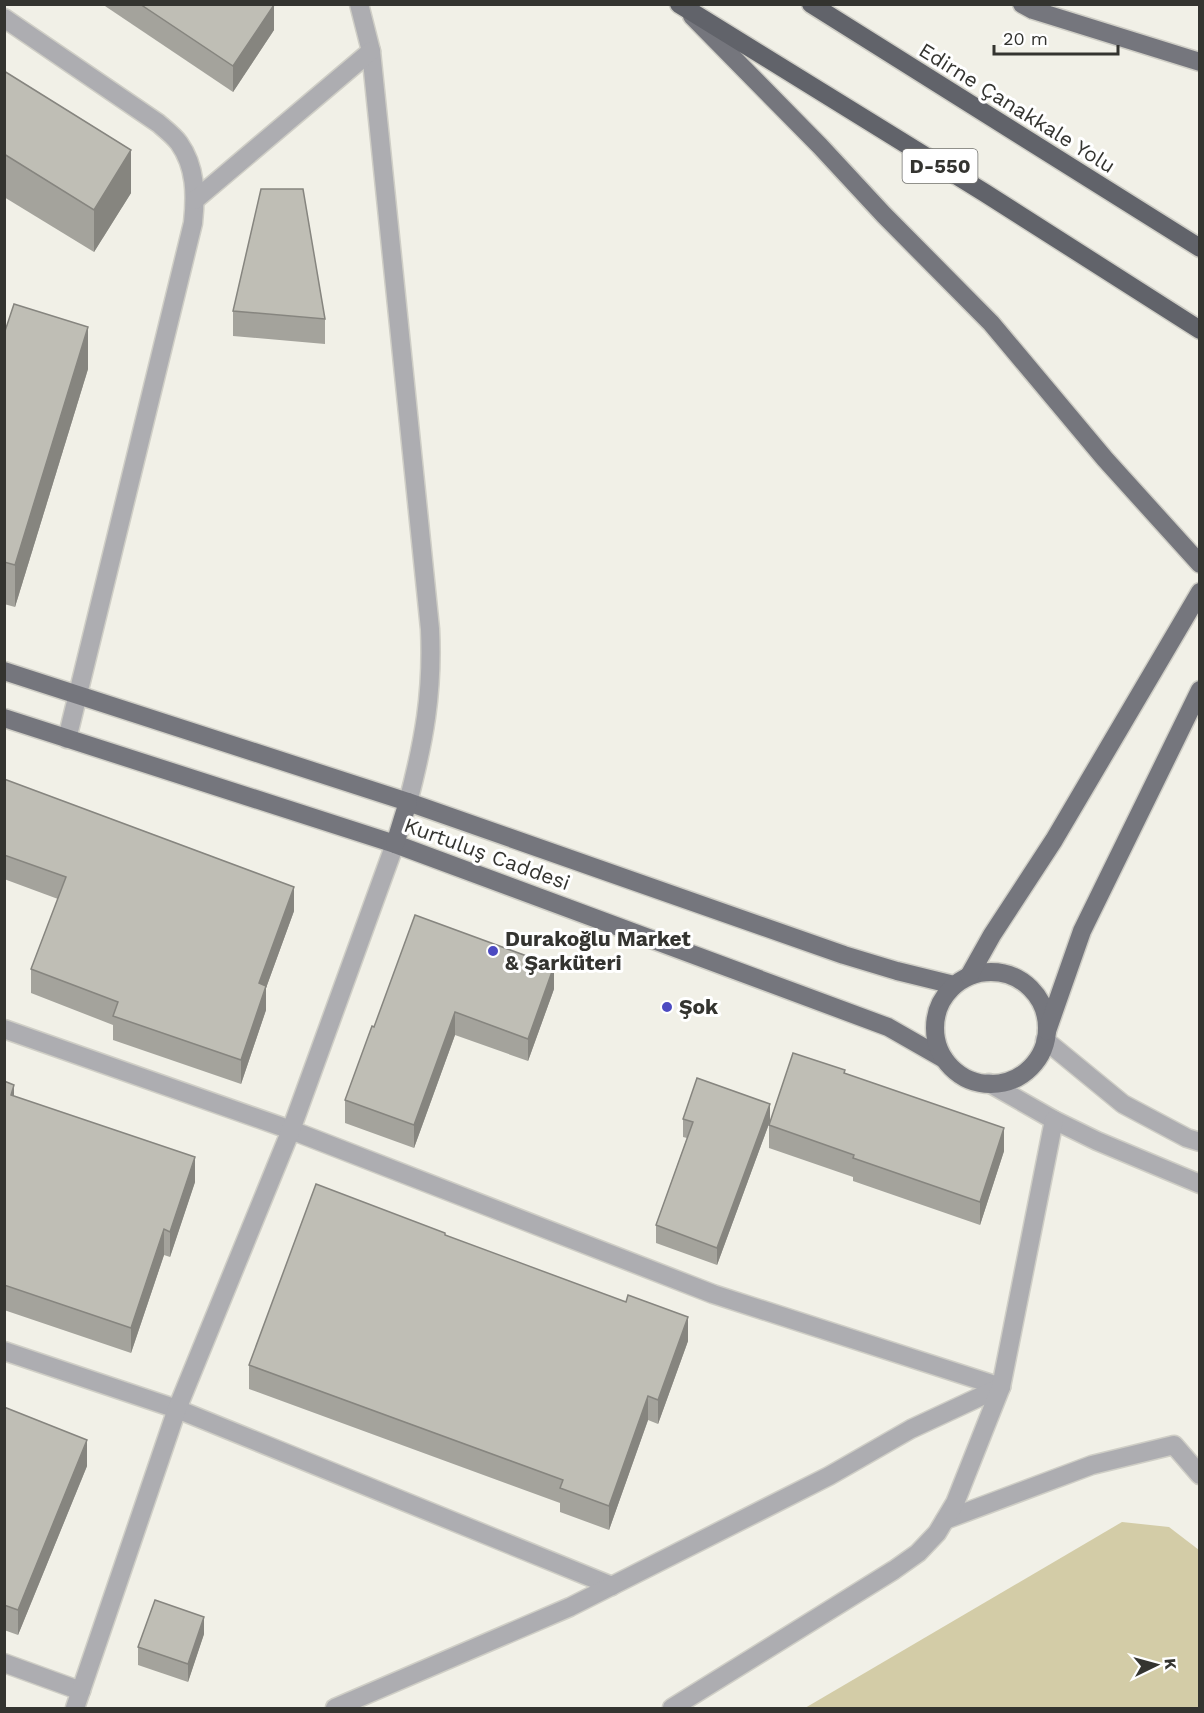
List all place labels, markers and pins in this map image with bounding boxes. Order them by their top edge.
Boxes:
place label: Durakoğlu Market & Şarküteri [505,926,691,975]
marker: Durakoğlu Market & Şarküteri [486,944,500,958]
place label: Şok [679,994,719,1019]
marker: Şok [660,1000,674,1014]

